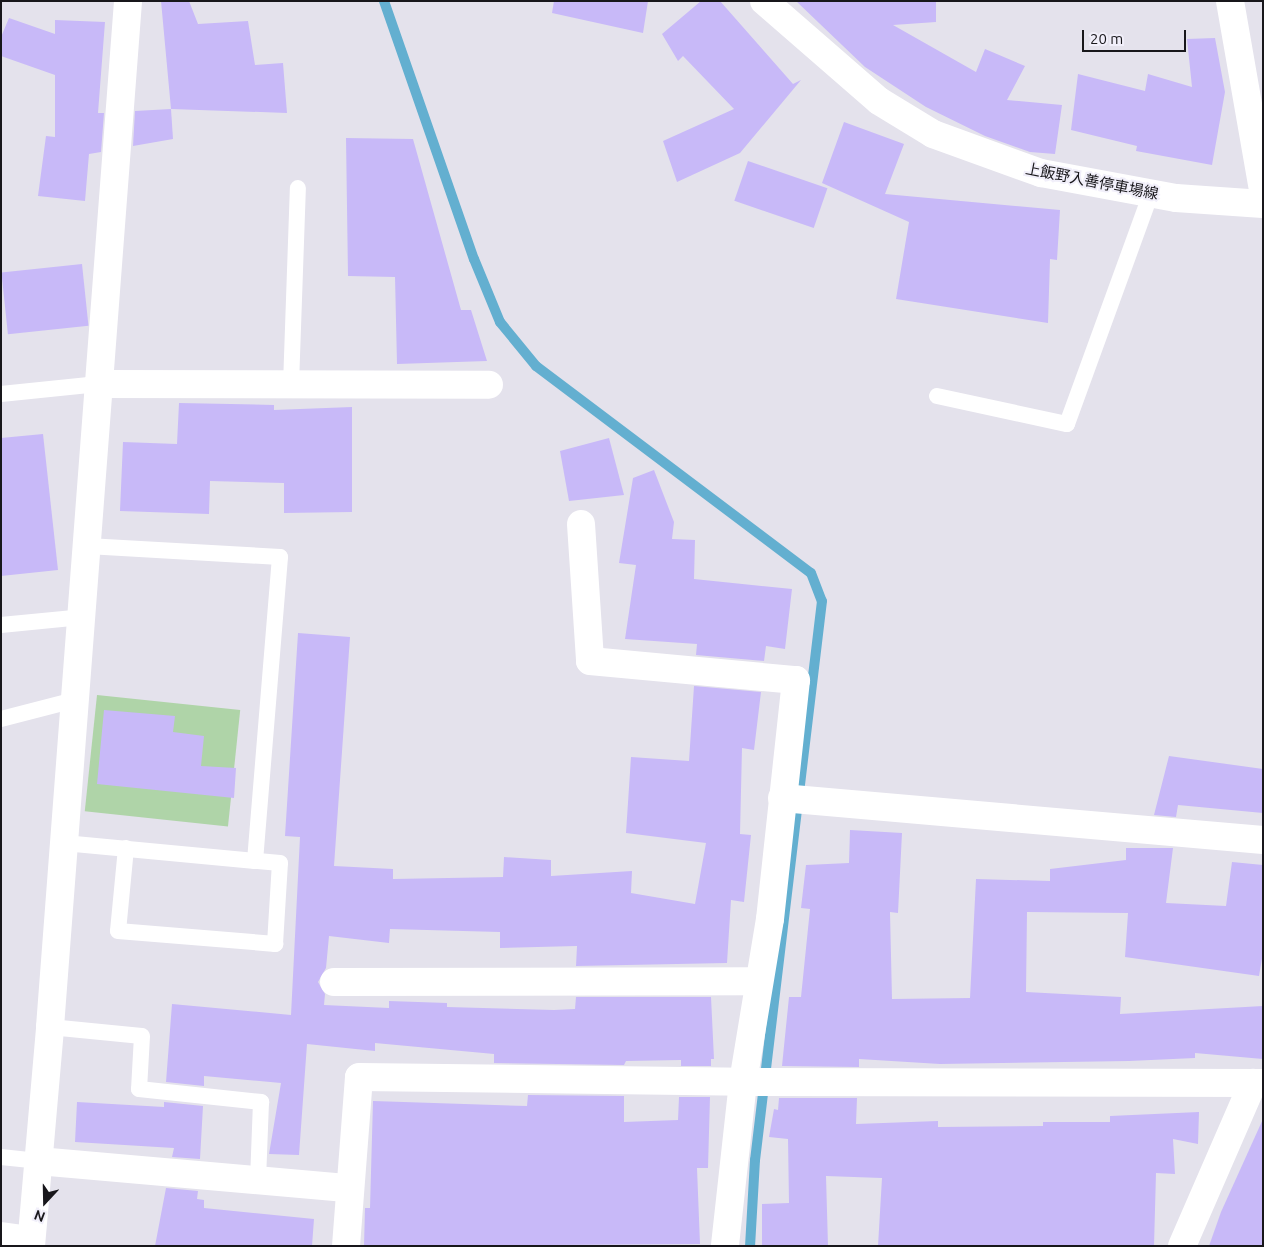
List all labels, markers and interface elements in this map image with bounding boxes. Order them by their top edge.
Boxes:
scale bar [1084,20,1188,52]
text: 20 m [1090,30,1123,47]
street label: 上飯野入善停車場線 [1024,159,1160,203]
north arrow [20,1177,70,1227]
text: N [32,1207,47,1225]

